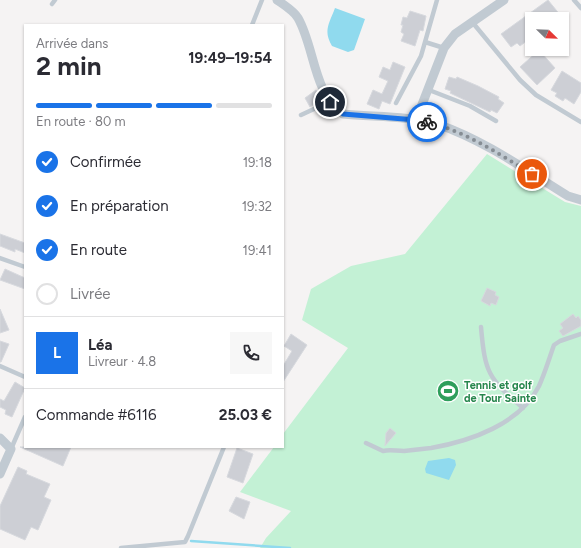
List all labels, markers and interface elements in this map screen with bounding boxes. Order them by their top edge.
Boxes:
north arrow [525,12,569,56]
map controls [525,12,569,56]
text: Arrivée dans [36,36,108,51]
text: 19:49–19:54 [188,49,272,67]
text: 2 min [36,50,102,82]
pin [313,85,347,119]
icon: home [319,91,341,113]
courier [407,102,447,142]
icon: bike [416,111,438,133]
text: En route · 80 m [36,114,126,129]
icon: check [36,151,58,173]
text: Confirmée [70,153,141,171]
text: 19:18 [243,155,272,170]
pin [515,157,549,191]
icon: bag [521,163,543,185]
icon: check [36,195,58,217]
text: En préparation [70,197,169,215]
text: 19:32 [242,199,272,214]
icon: check [36,239,58,261]
text: En route [70,241,127,259]
text: 19:41 [243,243,272,258]
text: Livrée [70,285,111,303]
button: phone [230,332,272,374]
text: Léa [88,336,112,354]
text: L [53,344,61,362]
text: Livreur · 4.8 [88,354,156,369]
sports icon: Tennis et golf de Tour Sainte [435,378,461,404]
place label: Tennis et golf de Tour Sainte [464,379,536,405]
text: Commande #6116 [36,406,157,424]
text: 25.03 € [219,406,272,424]

